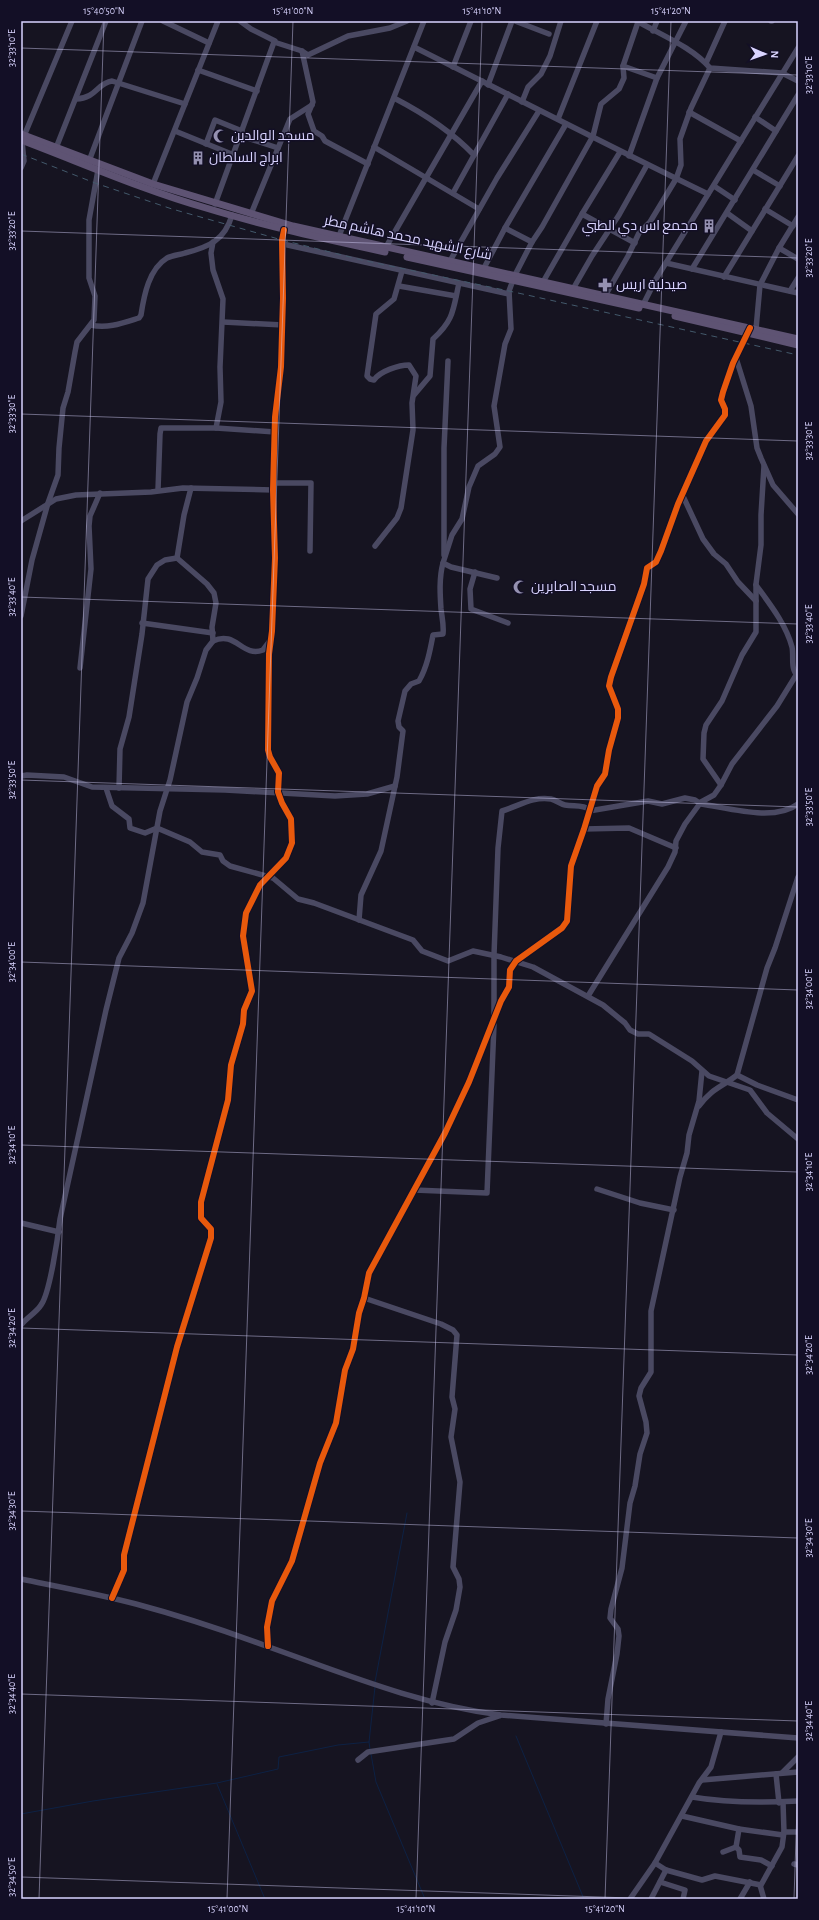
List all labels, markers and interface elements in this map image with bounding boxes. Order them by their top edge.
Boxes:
text: 15°40'50"N [83,6,125,16]
text: 15°41'00"N [273,6,313,16]
text: 15°41'10"N [463,6,501,16]
text: 15°41'20"N [651,6,691,16]
text: 32°33'10"E [7,29,17,67]
north arrow [745,34,785,74]
text: N [769,50,780,58]
text: 32°33'10"E [804,56,814,94]
mosque icon: مسجد الوالدين [212,128,228,144]
place label: مسجد الوالدين [231,129,315,143]
building icon: ابراج السلطان [190,150,206,166]
place label: ابراج السلطان [209,151,283,166]
text: 32°33'20"E [7,211,17,250]
street label: شارع الشهيد محمد هاشم مطر [322,213,493,265]
building icon: مجمع اس دي الطبي [701,218,717,234]
place label: مجمع اس دي الطبي [582,219,698,237]
text: 32°33'20"E [804,238,814,277]
pharmacy icon: صيدلية اريس [597,277,613,293]
place label: صيدلية اريس [616,278,687,292]
text: 32°33'30"E [7,395,17,433]
text: 32°33'30"E [804,422,814,460]
text: 32°33'40"E [7,577,17,617]
mosque icon: مسجد الصابرين [512,579,528,595]
place label: مسجد الصابرين [531,580,617,594]
text: 32°33'40"E [804,604,814,644]
text: 32°33'50"E [7,761,17,799]
text: 32°33'50"E [804,788,814,826]
text: 32°34'00"E [7,942,17,982]
text: 32°34'00"E [804,969,814,1009]
text: 32°34'10"E [7,1126,17,1164]
text: 32°34'10"E [804,1153,814,1191]
text: 32°34'20"E [7,1308,17,1348]
text: 32°34'20"E [804,1335,814,1375]
text: 32°34'30"E [7,1491,17,1531]
text: 32°34'30"E [804,1518,814,1558]
text: 32°34'40"E [7,1674,17,1714]
text: 32°34'40"E [804,1701,814,1741]
text: 32°34'50"E [7,1857,17,1897]
text: 15°41'00"N [208,1904,248,1914]
text: 15°41'10"N [397,1904,435,1914]
text: 15°41'20"N [585,1904,625,1914]

